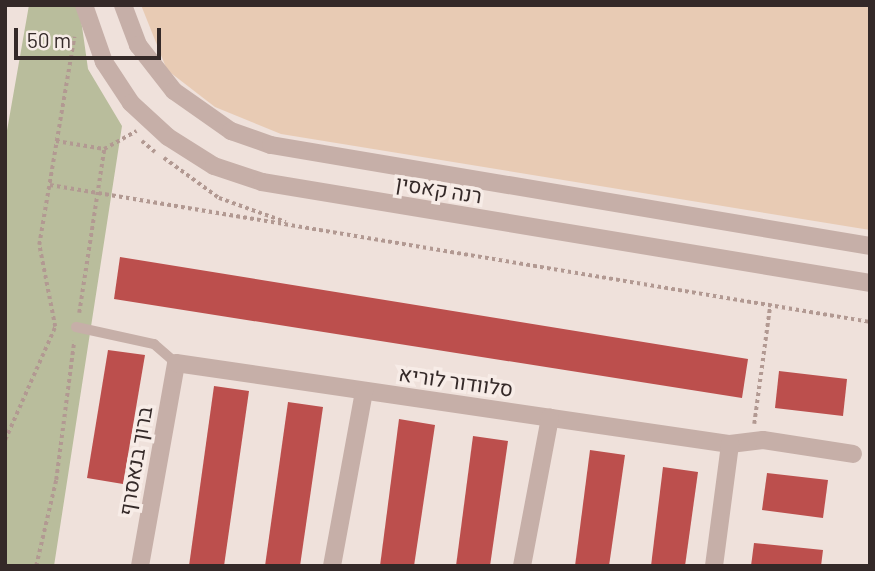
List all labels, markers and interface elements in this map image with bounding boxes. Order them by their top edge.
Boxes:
scale bar [18,14,164,58]
text: 50 m [27,27,71,52]
street label: רנה קאסין [394,170,484,208]
street label: סלוודור לוריא [397,360,515,402]
street label: ברוך בנאסרף [113,404,157,518]

